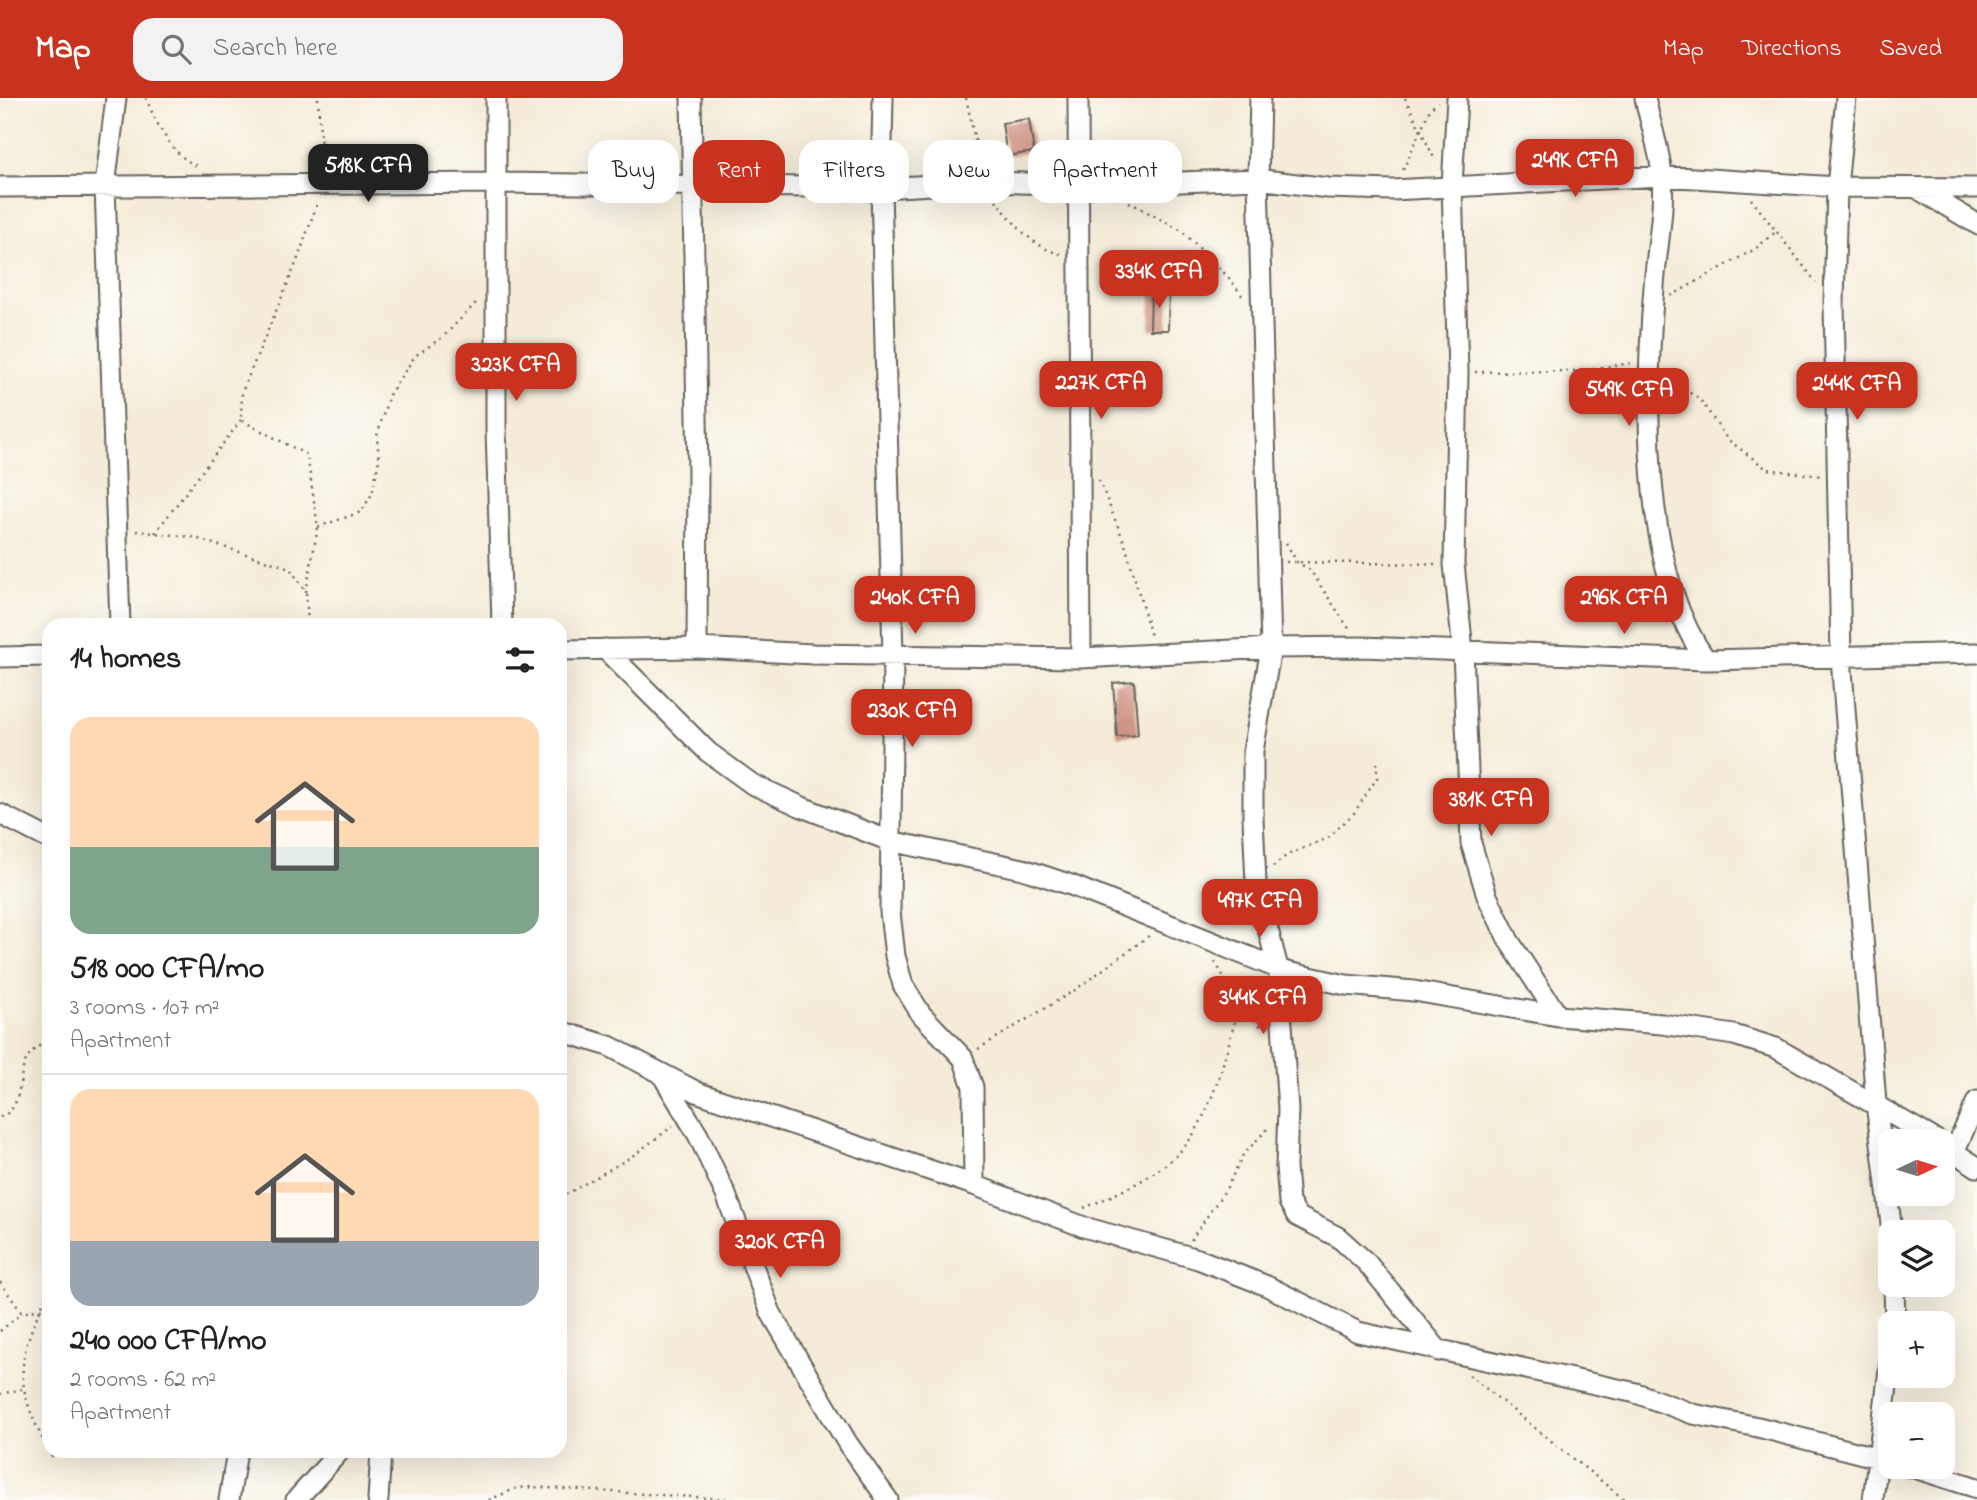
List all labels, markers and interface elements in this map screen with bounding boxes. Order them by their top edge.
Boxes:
search box [133,18,623,81]
text: Map [35,25,91,73]
icon: search [157,30,195,68]
text: Search here [213,30,337,68]
text: Map [1663,32,1704,67]
text: Directions [1742,32,1841,67]
text: Saved [1879,32,1942,67]
chip: Buy [588,140,679,203]
chip: Rent [693,140,785,203]
chip: Filters [799,140,909,203]
chip: New [923,140,1014,203]
chip: Apartment [1028,140,1182,203]
pin: 249K CFA [1503,140,1647,199]
pin: 518K CFA [296,144,440,204]
text: 249K CFA [1532,145,1618,178]
text: 518K CFA [324,150,412,183]
pin: 334K CFA [1087,250,1231,310]
text: 334K CFA [1115,256,1203,289]
pin: 323K CFA [444,344,588,403]
text: 323K CFA [471,349,561,382]
pin: 227K CFA [1029,362,1173,421]
pin: 244K CFA [1785,362,1929,422]
text: 227K CFA [1056,367,1146,400]
pin: 549K CFA [1557,368,1701,428]
text: 244K CFA [1813,368,1902,401]
text: 549K CFA [1585,374,1673,407]
pin: 240K CFA [843,576,987,636]
pin: 296K CFA [1552,576,1696,636]
text: 240K CFA [870,582,960,615]
text: 296K CFA [1580,582,1668,615]
text: 14 homes [70,638,181,682]
icon: filters [501,641,539,679]
pin: 230K CFA [840,690,984,749]
text: 230K CFA [867,695,957,728]
icon: home [242,763,368,889]
pin: 381K CFA [1419,778,1563,838]
text: 381K CFA [1449,784,1533,817]
pin: 497K CFA [1188,880,1332,939]
text: 497K CFA [1218,885,1302,918]
text: 518 000 CFA/mo [70,948,264,992]
pin: 344K CFA [1191,976,1335,1036]
text: 344K CFA [1219,982,1307,1015]
text: 3 rooms · 107 m² [70,992,219,1025]
text: Apartment [70,1025,171,1058]
north arrow [1878,1129,1955,1206]
map controls [1878,1129,1955,1479]
icon: home [242,1135,368,1261]
pin: 320K CFA [708,1220,852,1280]
button: layers [1878,1220,1955,1297]
text: 320K CFA [735,1226,825,1259]
button: + [1878,1311,1955,1388]
text: 240 000 CFA/mo [70,1320,267,1364]
text: 2 rooms · 62 m² [70,1364,216,1397]
text: Apartment [70,1397,171,1430]
button: − [1878,1402,1955,1479]

